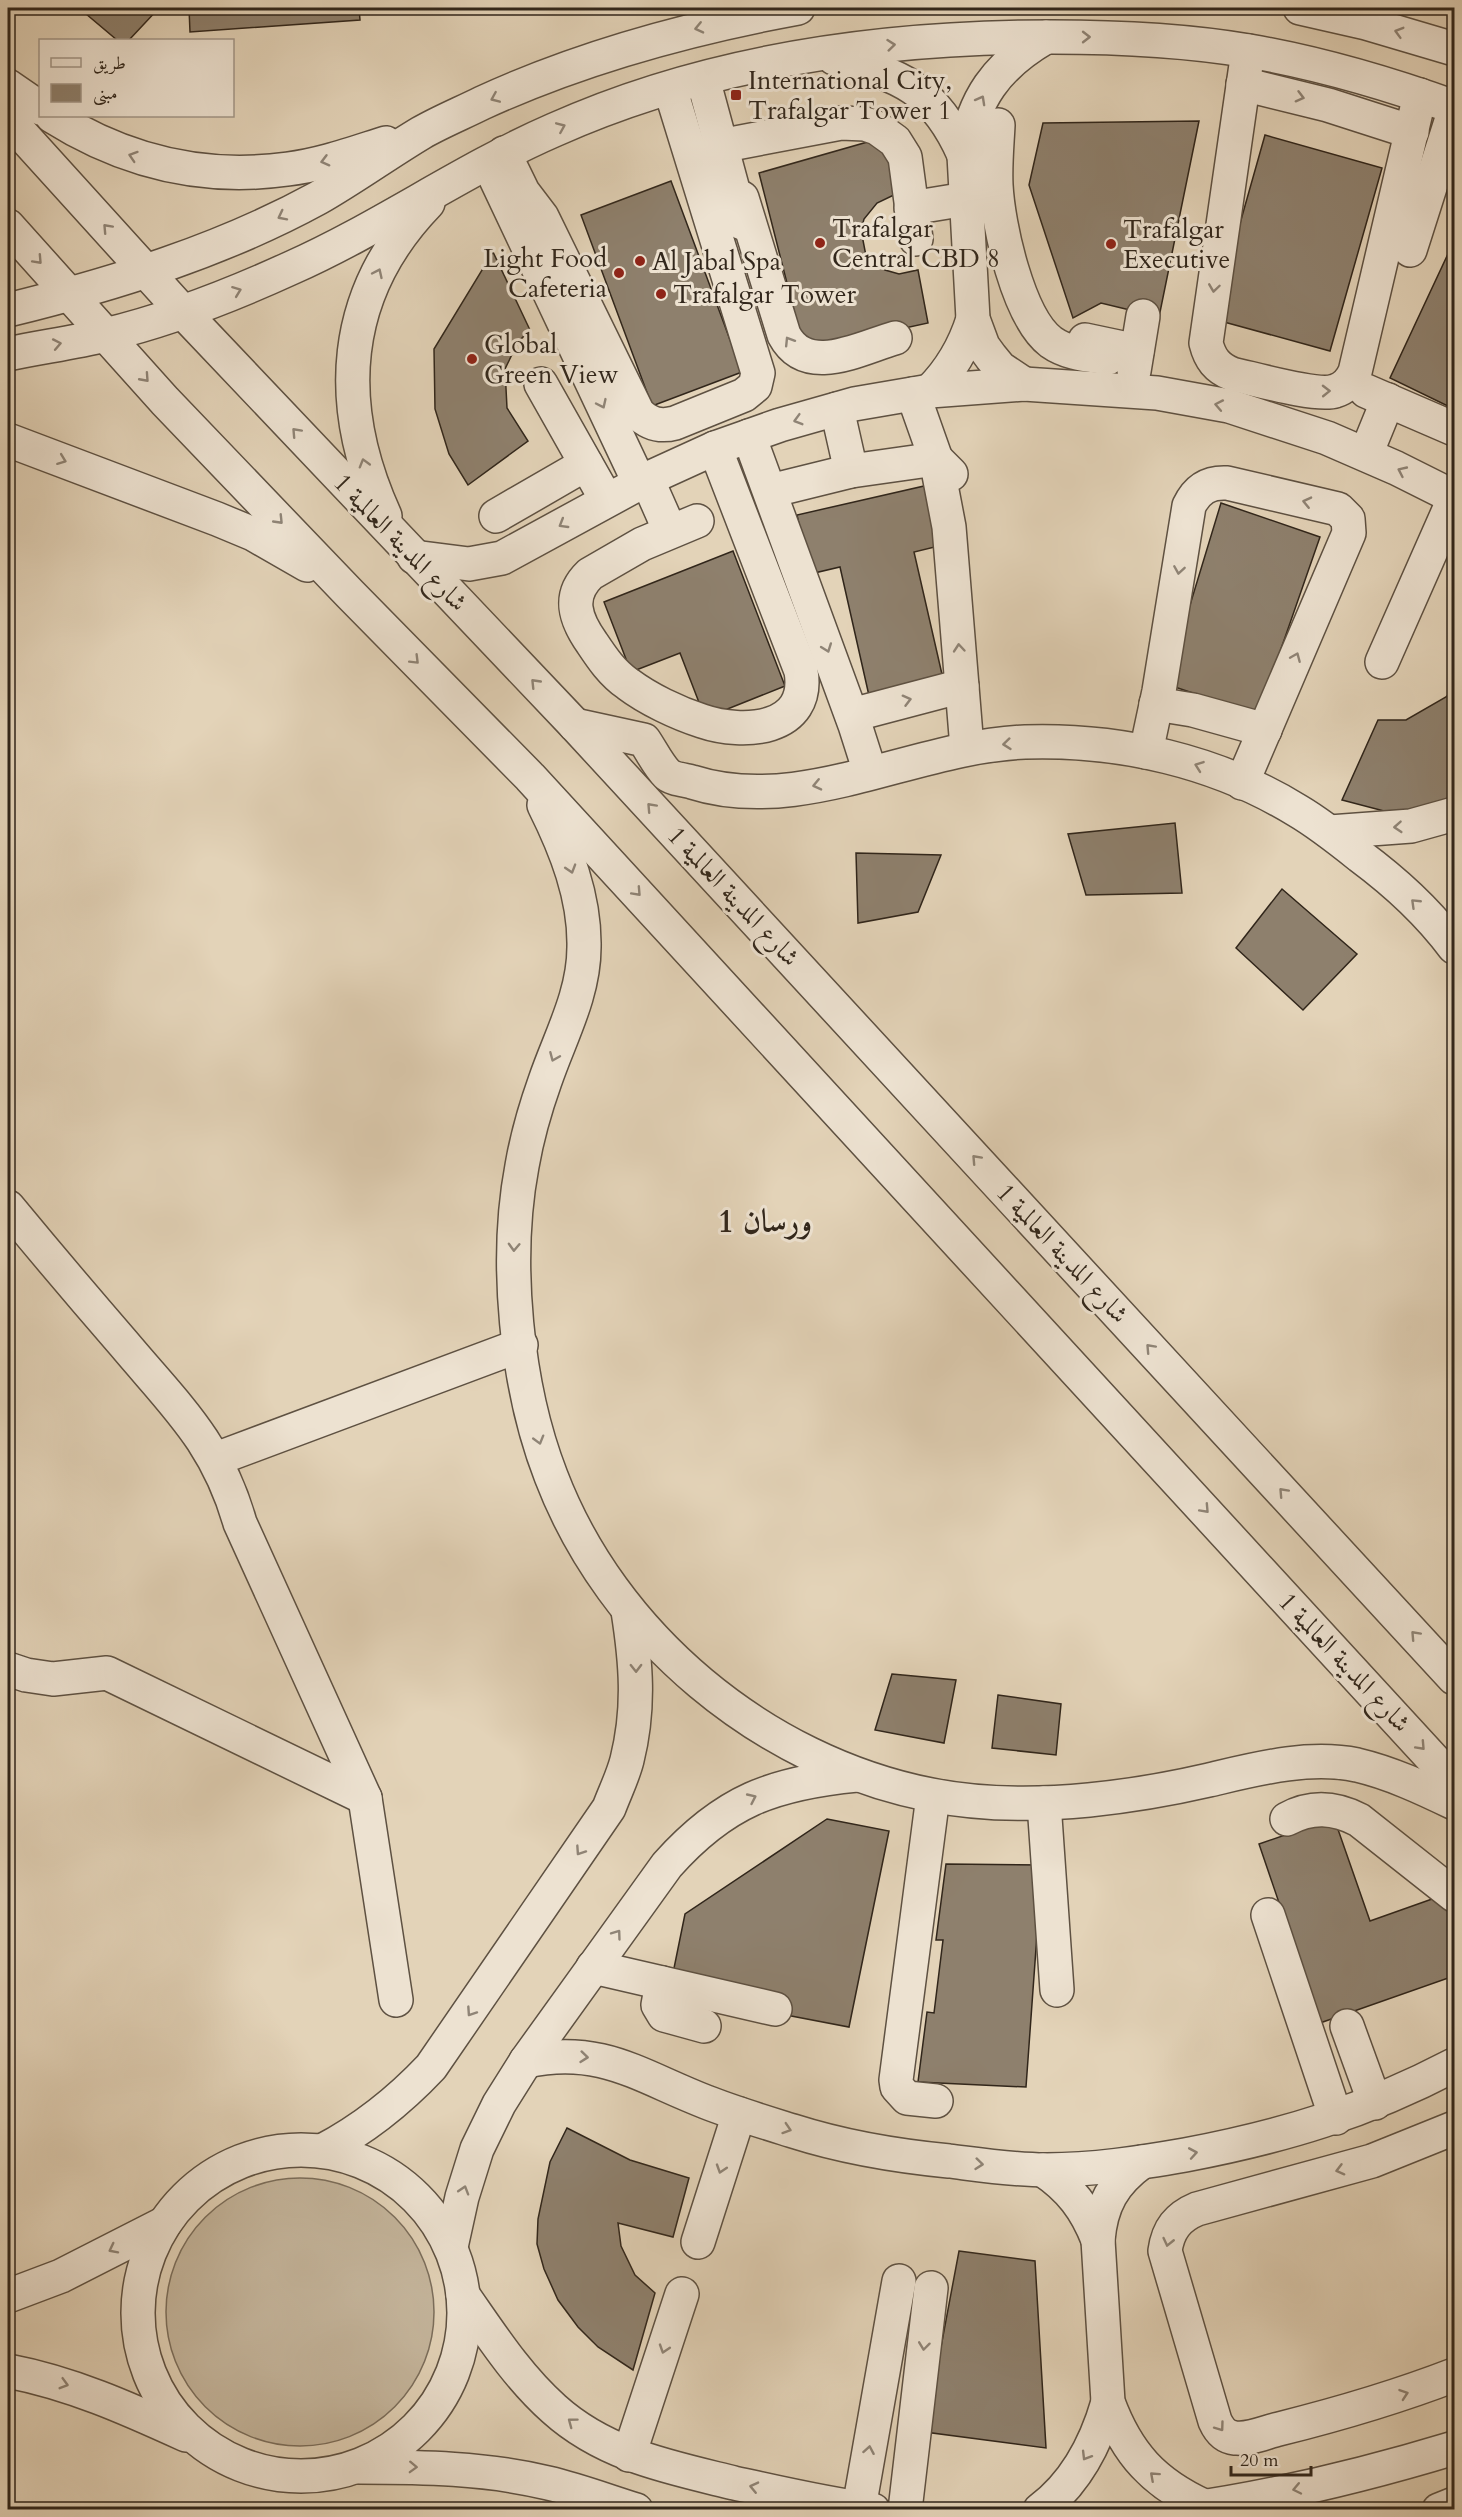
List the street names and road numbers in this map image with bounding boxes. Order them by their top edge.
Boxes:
street label: شارع المدينة العالمية 1 [323,466,476,622]
street label: شارع المدينة العالمية 1 [657,819,808,977]
street label: شارع المدينة العالمية 1 [986,1176,1137,1334]
street label: شارع المدينة العالمية 1 [1268,1585,1419,1743]

